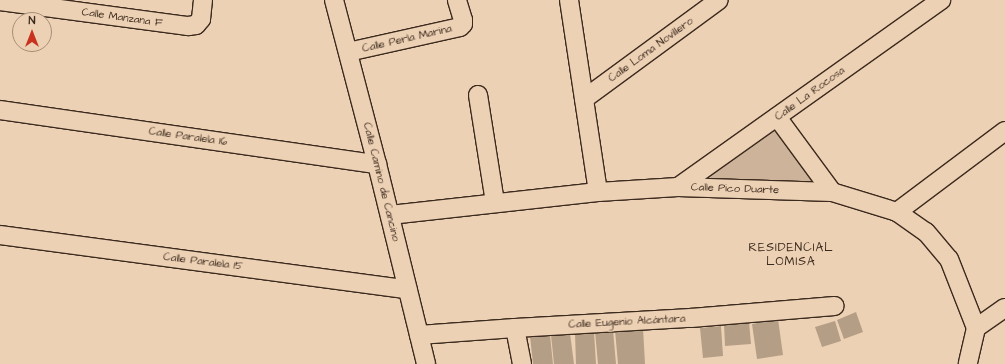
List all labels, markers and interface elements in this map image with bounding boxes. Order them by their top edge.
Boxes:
street label: Calle Manzana F [81,6,163,30]
north arrow [12,12,52,52]
text: N [29,13,35,28]
street label: Calle Loma Novillero [606,15,696,85]
street label: Calle Perla Marina [361,22,453,56]
street label: Calle La Rocosa [773,64,847,124]
street label: Calle Camino de Cancino [360,121,402,243]
street label: Calle Paralela 16 [148,125,228,149]
street label: Calle Pico Duarte [691,181,779,197]
district label: RESIDENCIAL LOMISA [749,241,833,269]
street label: Calle Paralela 15 [162,251,244,273]
street label: Calle Eugenio Alcántara [568,312,686,332]

